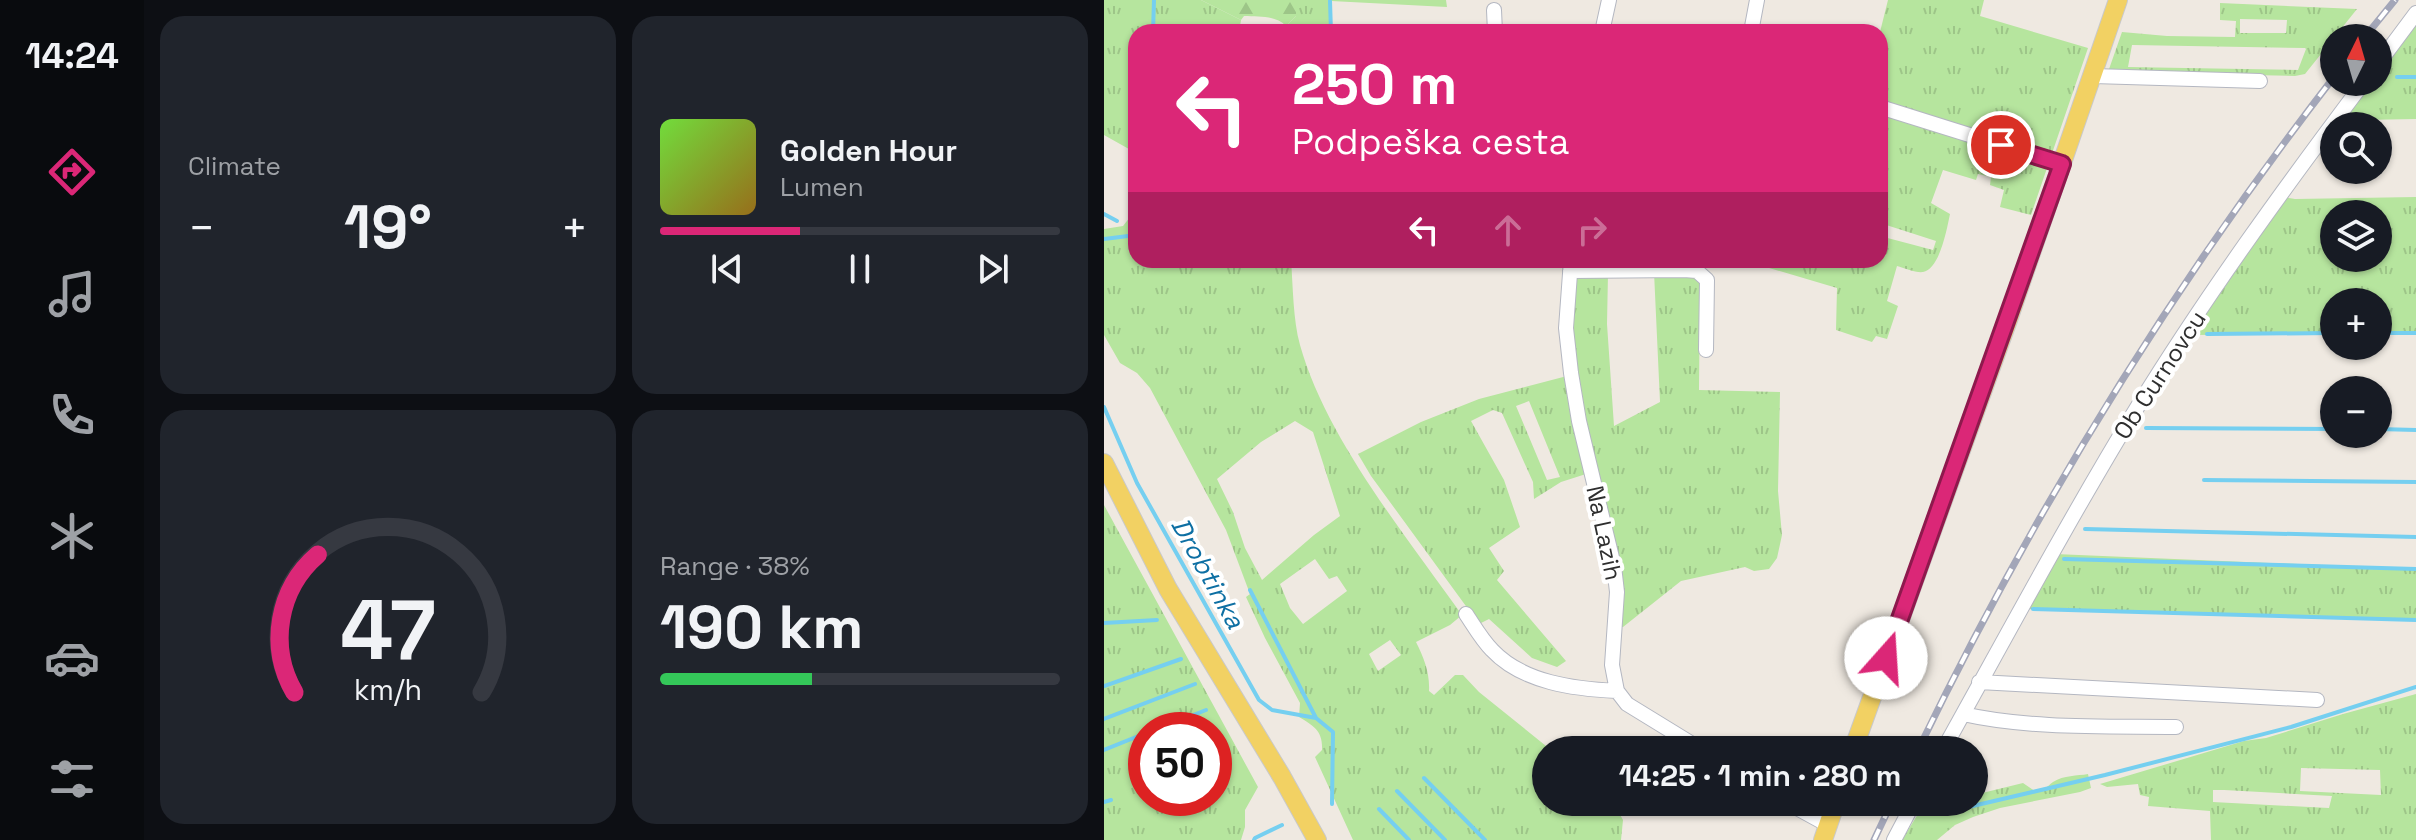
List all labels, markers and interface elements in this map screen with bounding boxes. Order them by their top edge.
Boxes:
north arrow [2320,24,2392,96]
map controls [2320,24,2392,448]
text: 14:24 [25,33,119,79]
text: 250 m [1292,49,1457,120]
icon: left [1160,56,1264,160]
pin [1967,111,2035,179]
button: search [2320,112,2392,184]
text: Podpeška cesta [1292,119,1569,165]
icon: arrive [1979,123,2023,167]
text: Golden Hour [780,131,957,170]
icon: directions [44,144,100,200]
text: Climate [188,149,281,183]
text: Lumen [780,170,864,204]
text: 19° [344,189,432,266]
text: − [188,200,215,256]
text: + [561,200,588,256]
button: layers [2320,200,2392,272]
icon: left [1402,208,1446,252]
icon: ahead [1486,208,1530,252]
icon: right [1570,208,1614,252]
icon: previous [705,247,749,291]
icon: pause [838,247,882,291]
icon: next [971,247,1015,291]
icon: music [44,266,100,322]
button: + [2320,288,2392,360]
street label: Ob Curnovcu [2106,304,2213,445]
button: − [2320,376,2392,448]
icon: phone [44,387,100,443]
street label: Na Lazih [1579,483,1630,583]
icon: climate [44,508,100,564]
water label: Drobtinka [1164,511,1253,635]
text: Range · 38% [660,549,810,583]
text: 47 [340,577,436,683]
text: 190 km [660,589,863,666]
position arrow [1844,616,1928,700]
icon: car [44,630,100,686]
text: km/h [354,672,422,708]
speed limit sign: 50 [1128,712,1232,816]
icon: filters [44,751,100,807]
text: 14:25 · 1 min · 280 m [1619,756,1901,795]

